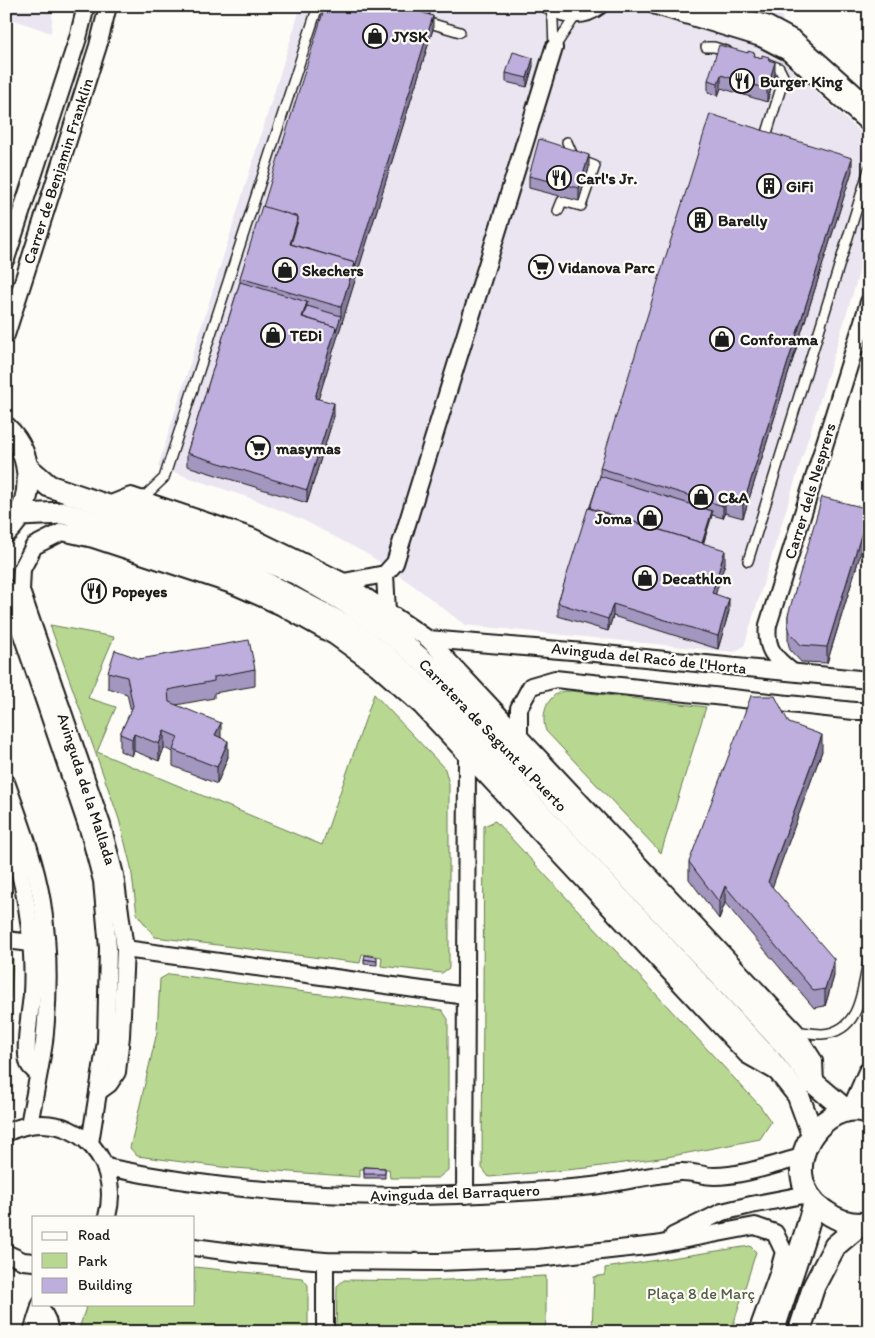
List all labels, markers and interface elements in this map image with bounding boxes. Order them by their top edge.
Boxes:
shop icon: JYSK [362,23,388,49]
place label: JYSK [391,27,429,46]
restaurant icon: Burger King [729,68,755,94]
place label: Burger King [760,72,844,92]
street label: Carrer de Benjamin Franklin [19,76,97,266]
restaurant icon: Carl's Jr. [546,165,572,191]
place label: Carl's Jr. [576,169,637,188]
building icon: GiFi [756,173,782,199]
place label: GiFi [786,177,814,196]
building icon: Barelly [687,207,713,233]
place label: Barelly [718,211,768,231]
supermarket icon: Vidanova Parc [528,254,554,280]
shop icon: Skechers [272,257,298,283]
place label: Vidanova Parc [558,258,656,277]
place label: Skechers [302,261,364,280]
shop icon: TEDi [260,322,286,348]
place label: TEDi [289,326,322,345]
shop icon: Conforama [709,326,735,352]
place label: Conforama [740,330,819,349]
street label: Carrer dels Nesprers [780,421,840,561]
supermarket icon: masymas [245,435,271,461]
place label: masymas [275,439,341,459]
shop icon: C&A [688,484,714,510]
place label: C&A [718,488,750,507]
shop icon: Joma [637,505,663,531]
place label: Joma [594,509,632,528]
shop icon: Decathlon [632,565,658,591]
place label: Decathlon [662,569,732,588]
restaurant icon: Popeyes [81,578,107,604]
place label: Popeyes [112,582,167,602]
street label: Avinguda del Racó de l'Horta [551,638,747,678]
street label: Carretera de Sagunt al Puerto [415,654,571,816]
street label: Avinguda de la Mallada [53,711,121,867]
street label: Avinguda del Barraquero [370,1181,540,1205]
legend [32,1216,195,1306]
text: Road [78,1226,111,1244]
text: Park [78,1252,108,1270]
text: Building [78,1276,132,1294]
park label: Plaça 8 de Març [647,1284,755,1303]

